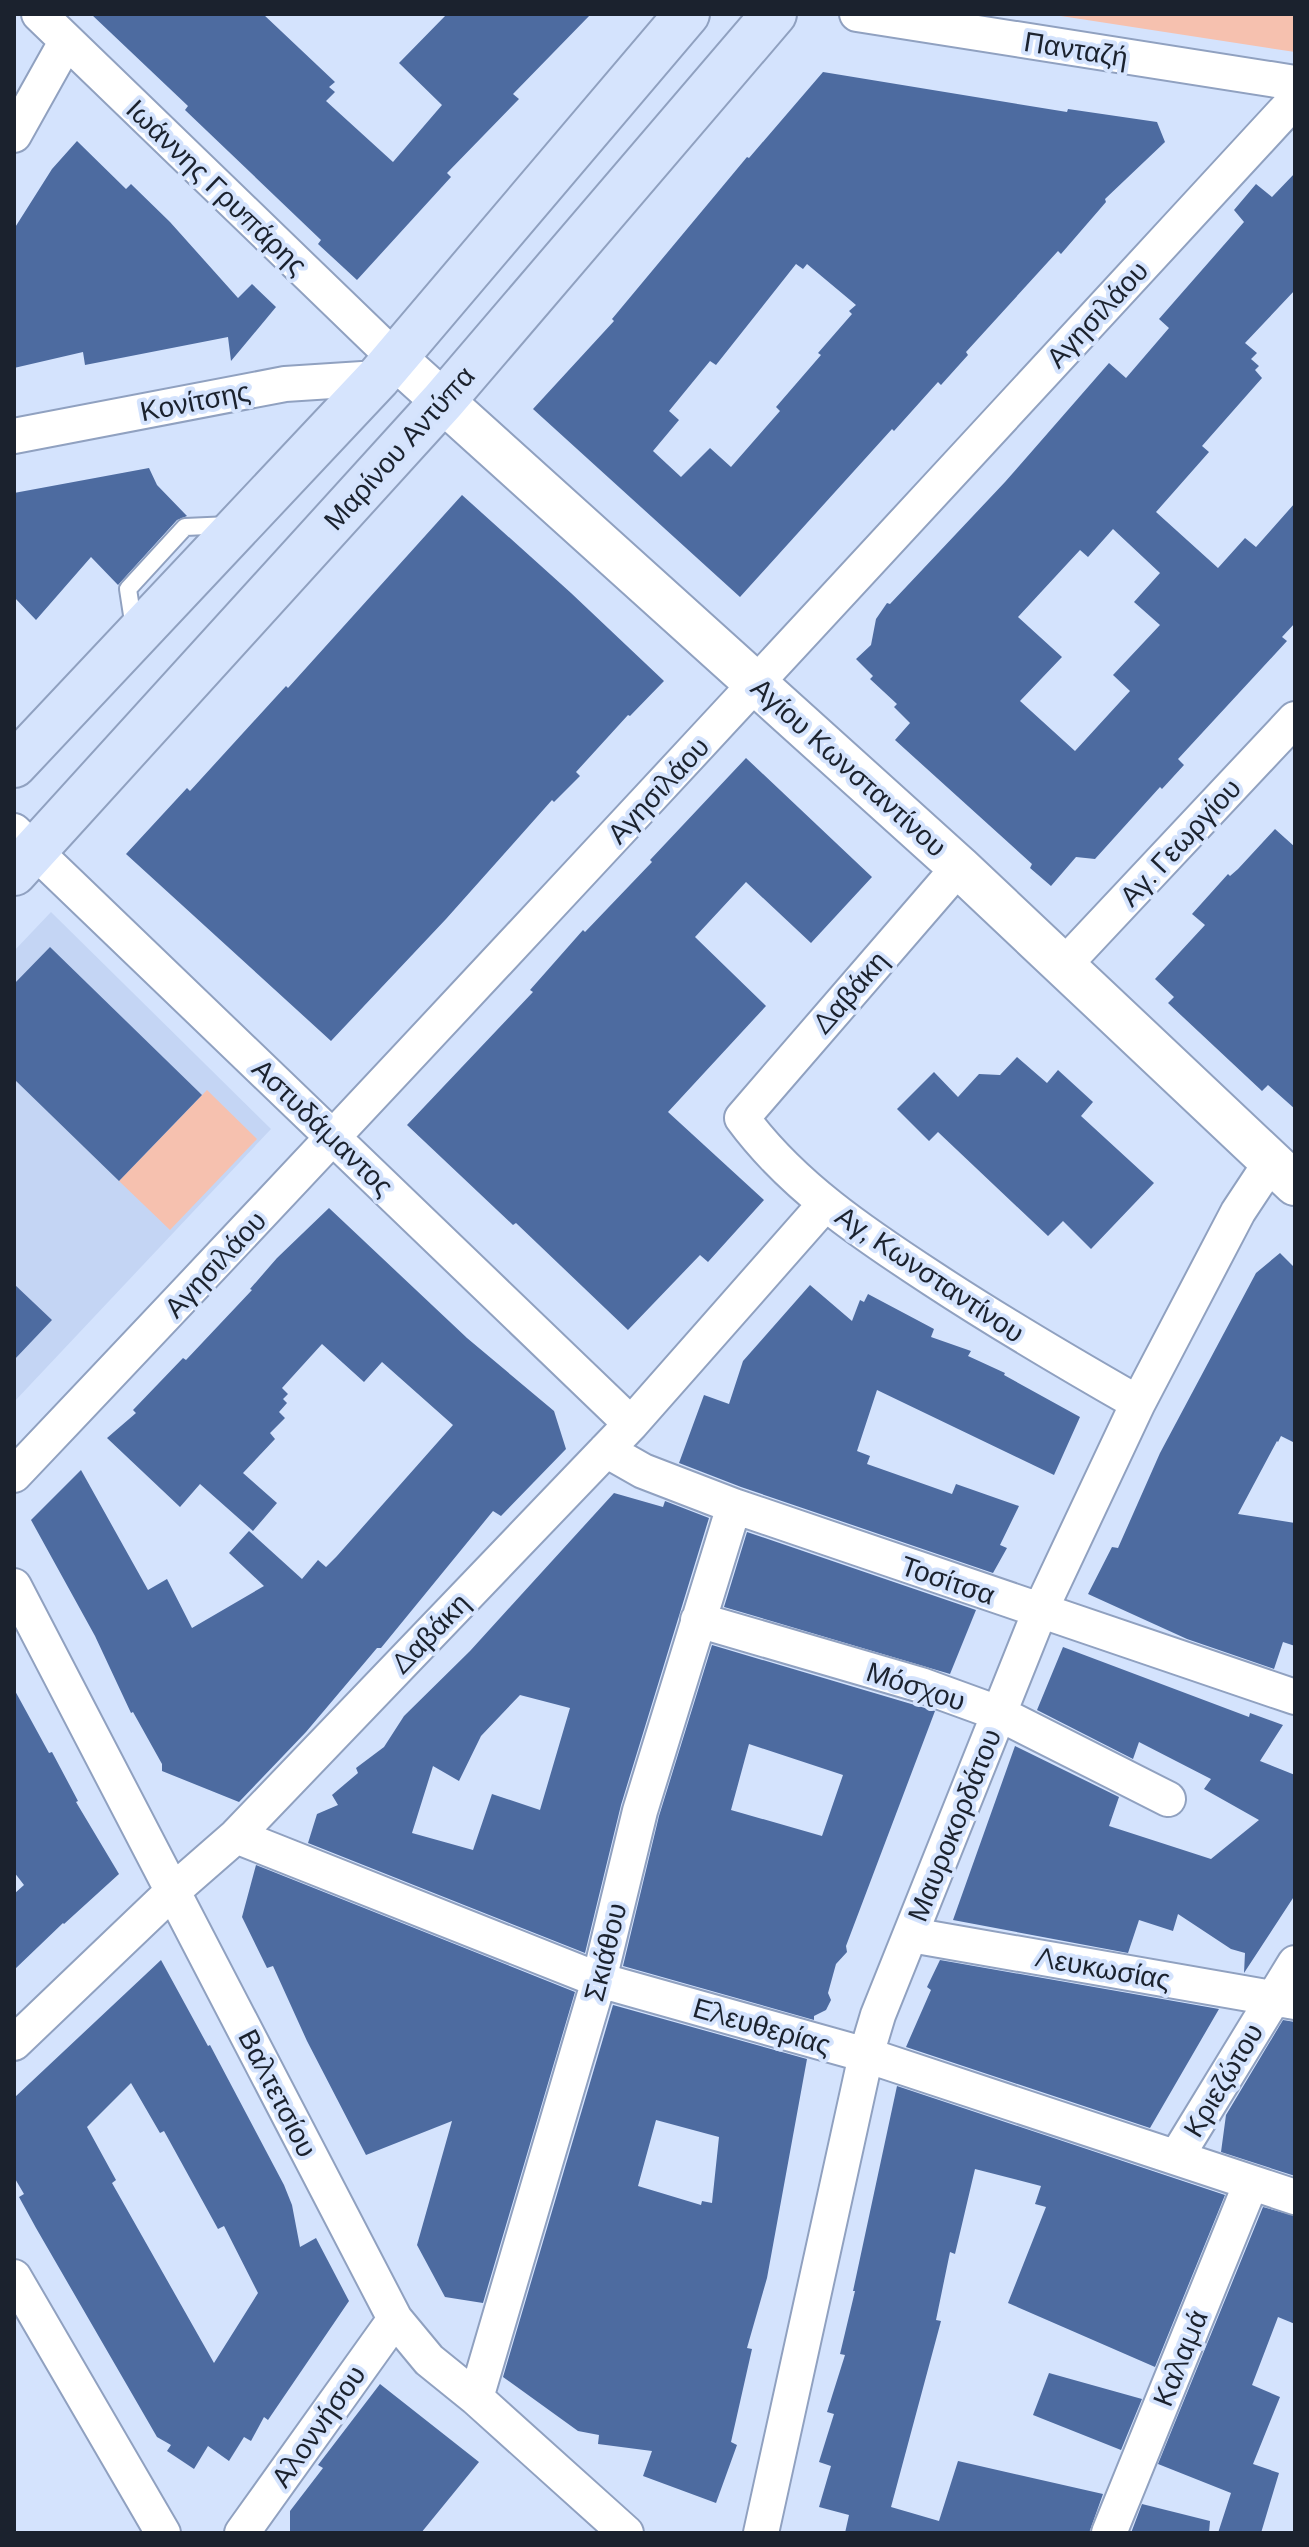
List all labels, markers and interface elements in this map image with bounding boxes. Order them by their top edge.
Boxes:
street label: Πανταζή [1022,24,1130,74]
street label: Ιωάννης Γρυπάρης [119,92,315,282]
street label: Αγησιλάου [1039,254,1155,374]
street label: Μαρίνου Αντύπα [316,359,482,537]
street label: Κονίτσης [137,374,253,428]
street label: Αγίου Κωνσταντίνου [744,670,954,864]
street label: Αγησιλάου [600,730,716,850]
street label: Αγ. Γεωργίου [1112,771,1248,913]
street label: Δαβάκη [805,944,895,1040]
street label: Αστυδάμαντος [245,1051,401,1203]
street label: Αγ, Κωνσταντίνου [829,1198,1031,1350]
street label: Αγησιλάου [157,1204,273,1324]
street label: Τοσίτσα [896,1548,1000,1612]
street label: Δαβάκη [384,1586,476,1680]
street label: Μόσχου [862,1654,970,1718]
street label: Μαυροκορδάτου [900,1724,1008,1926]
street label: Σκιάθου [576,1899,634,2005]
street label: Λευκωσίας [1033,1939,1173,1997]
street label: Ελευθερίας [689,1990,835,2062]
street label: Κριεζώτου [1176,2017,1270,2143]
street label: Βαλτετσίου [231,2024,325,2162]
street label: Καλαμά [1145,2305,1215,2411]
street label: Αλοννήσου [264,2358,372,2494]

